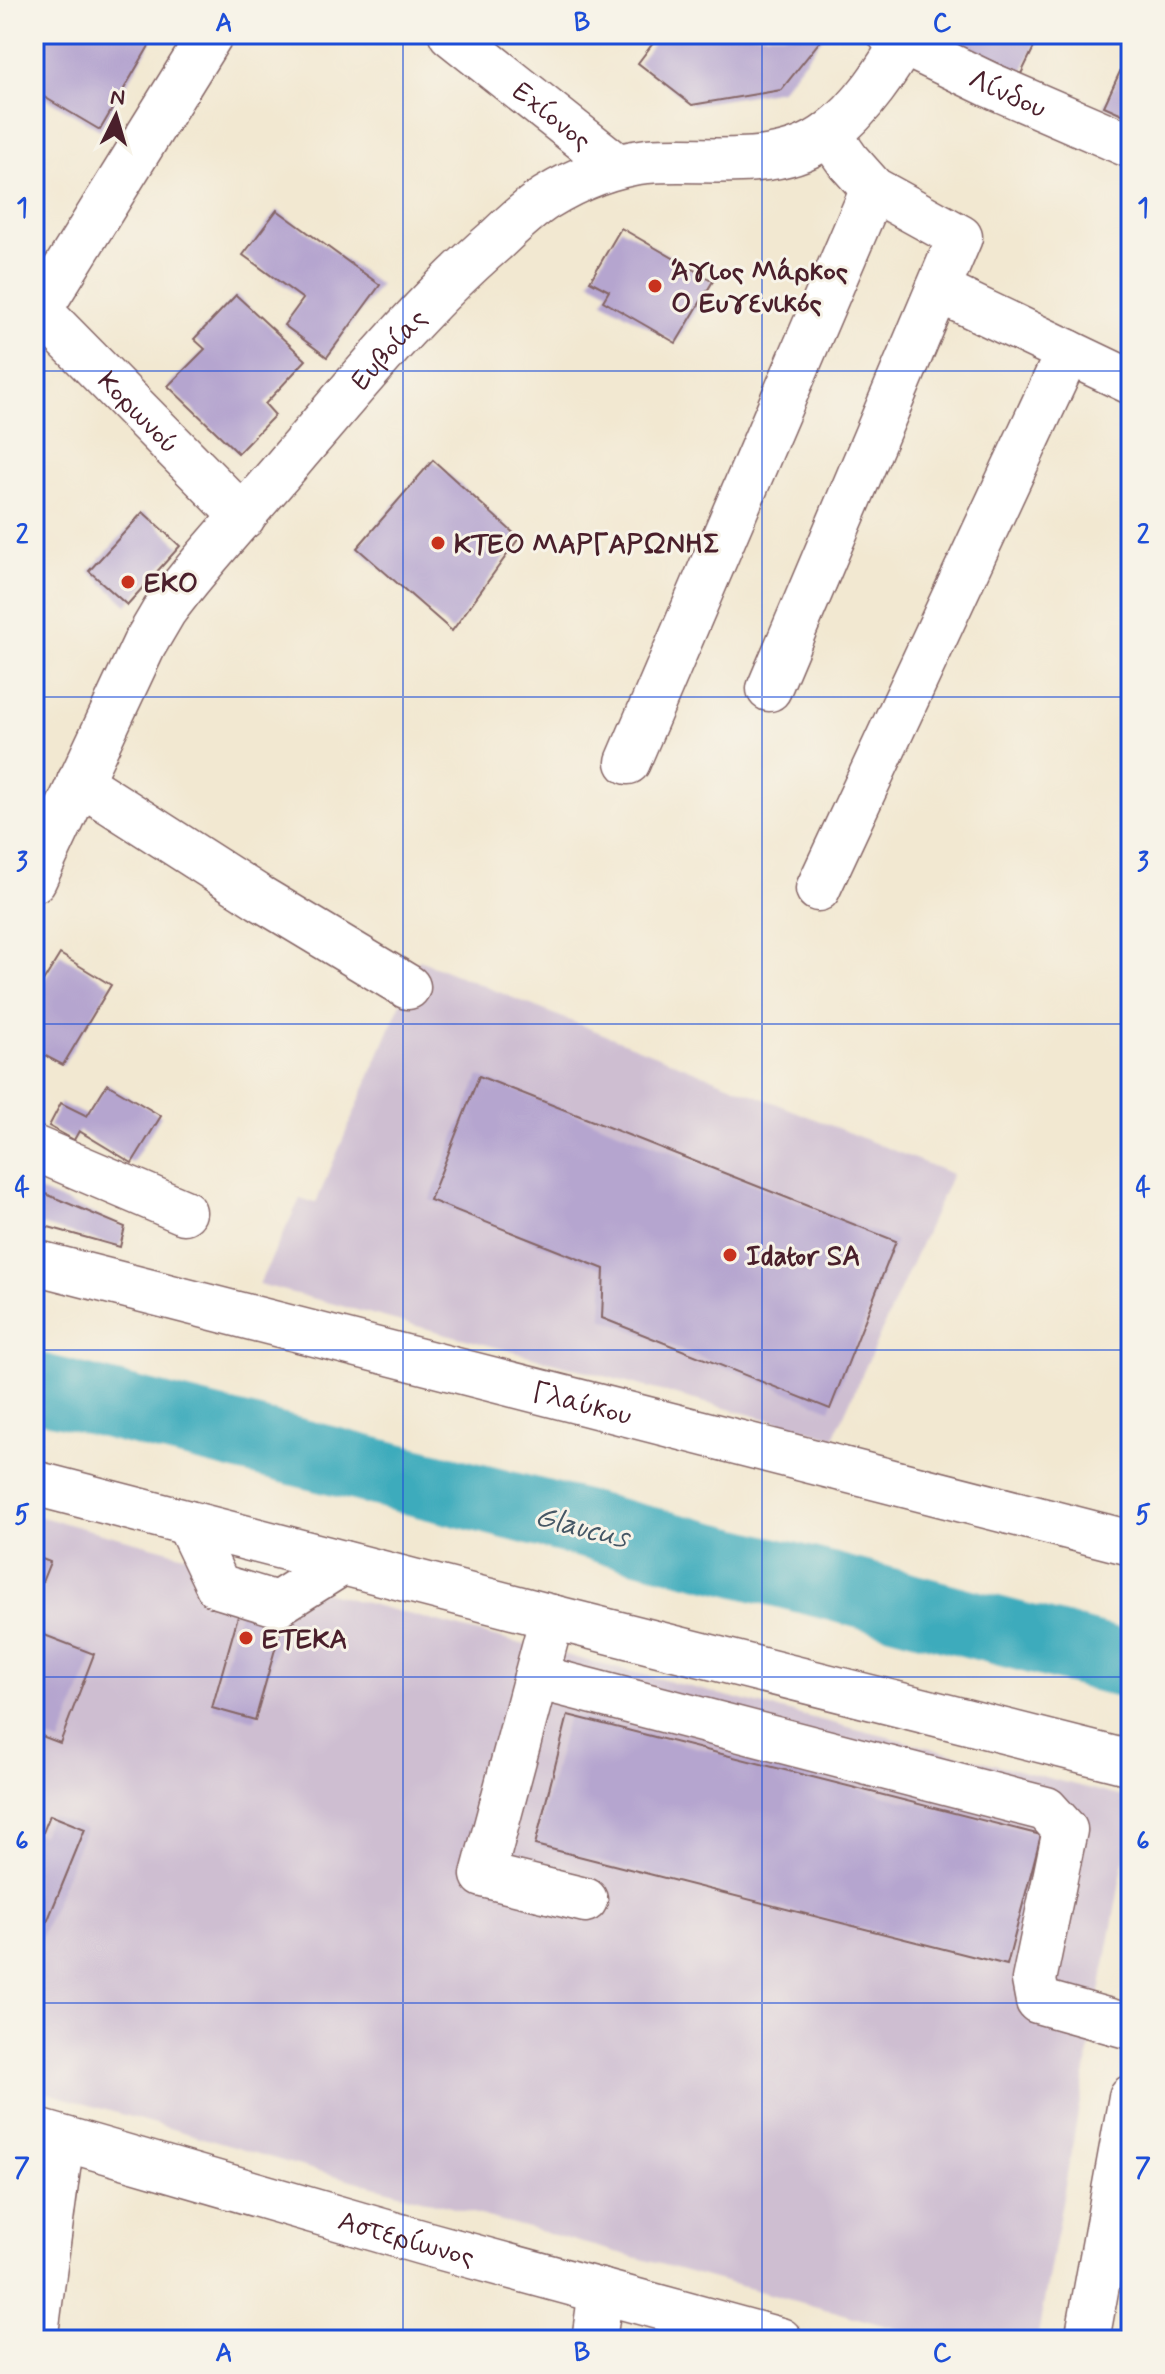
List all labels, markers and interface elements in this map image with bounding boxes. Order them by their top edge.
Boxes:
text: A [215,7,233,41]
text: B [574,7,590,41]
text: C [933,7,952,41]
street label: Λίνδου [962,61,1052,128]
street label: Εχίονος [504,74,599,160]
north arrow [76,76,156,156]
text: N [109,83,126,113]
text: 1 [16,192,28,226]
text: 1 [1137,192,1149,226]
place label: Άγιος Μάρκος Ο Ευγενικός [671,254,848,323]
marker: Άγιος Μάρκος Ο Ευγενικός [646,277,664,295]
street label: Ευβοίας [343,301,436,399]
street label: Κορωνού [88,364,187,463]
text: 2 [16,519,29,553]
text: 2 [1137,519,1150,553]
place label: ΚΤΕΟ ΜΑΡΓΑΡΩΝΗΣ [454,527,720,564]
marker: ΚΤΕΟ ΜΑΡΓΑΡΩΝΗΣ [429,534,447,552]
place label: ΕΚΟ [144,566,198,603]
marker: ΕΚΟ [119,573,137,591]
text: 3 [16,846,28,880]
text: 3 [1137,846,1149,880]
text: 4 [14,1172,30,1206]
text: 4 [1135,1172,1151,1206]
place label: Idator SA [746,1239,861,1276]
marker: Idator SA [721,1246,739,1264]
street label: Γλαύκου [528,1374,635,1435]
water label: Glaucus [531,1497,635,1559]
text: 5 [14,1499,30,1533]
text: 5 [1135,1499,1151,1533]
place label: ΕΤΕΚΑ [262,1622,348,1659]
marker: ΕΤΕΚΑ [237,1629,255,1647]
text: 6 [15,1825,29,1859]
text: 6 [1136,1825,1150,1859]
text: 7 [14,2152,30,2186]
text: 7 [1135,2152,1151,2186]
street label: Αστερίωνος [334,2203,478,2277]
text: A [215,2337,233,2371]
text: B [574,2337,590,2371]
text: C [933,2337,952,2371]

